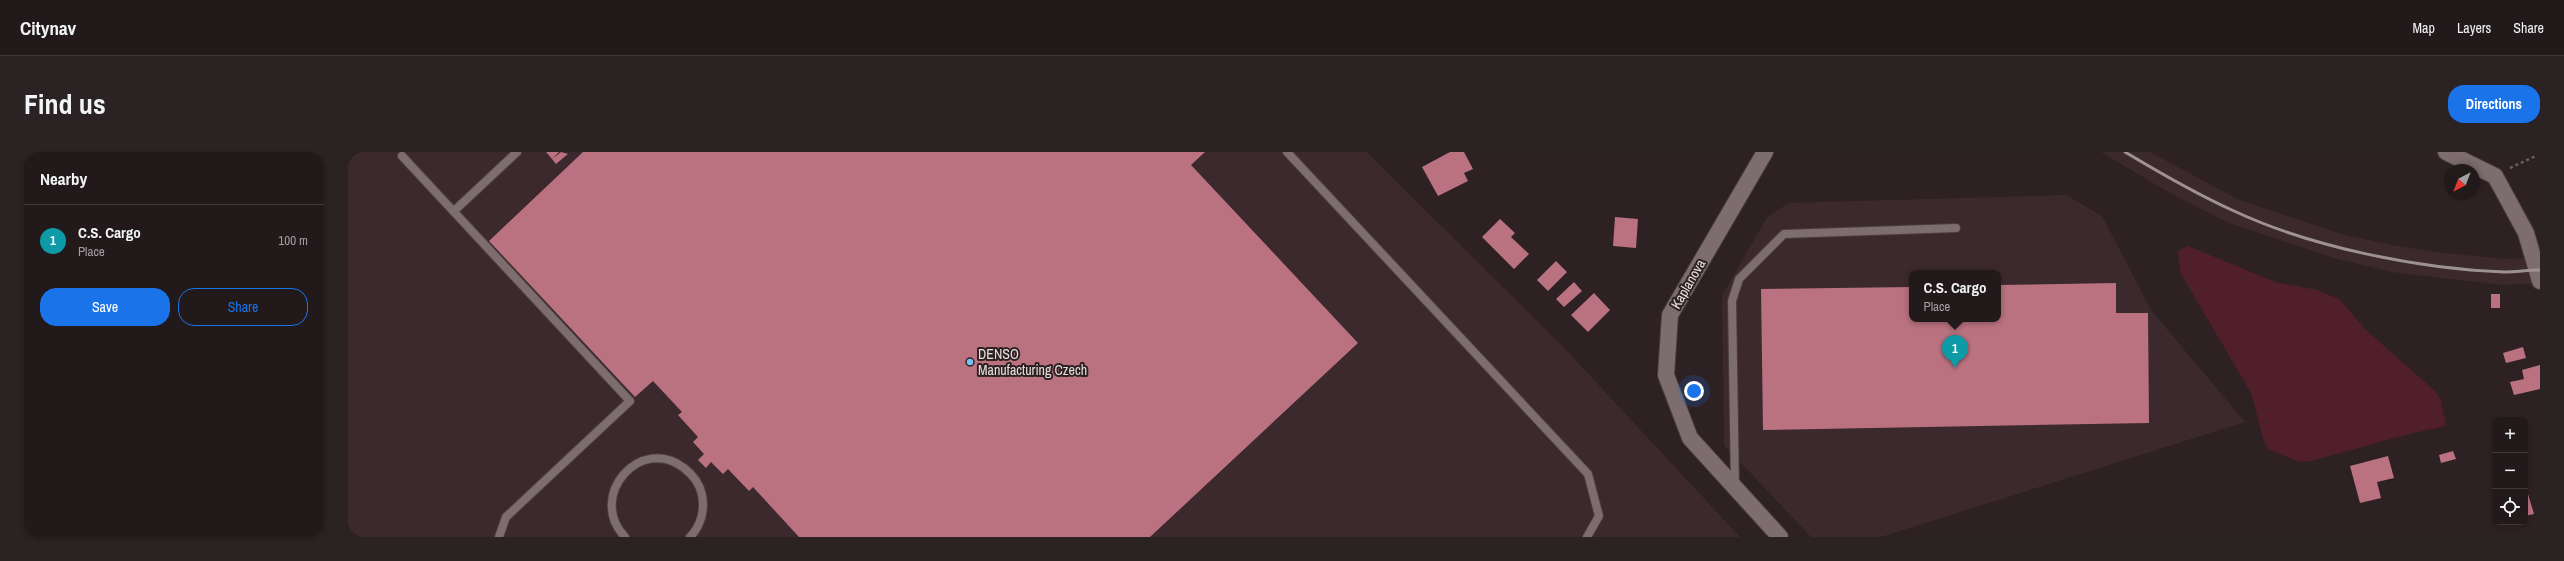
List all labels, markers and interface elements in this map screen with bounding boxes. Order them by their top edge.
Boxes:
text: Citynav [20,15,76,41]
text: Map [2413,19,2435,37]
text: Layers [2457,19,2491,37]
text: Share [2513,19,2544,37]
text: Find us [24,85,106,123]
button: Directions [2448,85,2540,123]
north arrow [2444,164,2480,200]
text: Nearby [40,167,87,190]
text: C.S. Cargo [78,222,141,243]
text: 1 [50,232,56,249]
text: 100 m [278,232,308,249]
text: Place [78,243,105,260]
street label: Kaplanova [1667,255,1710,312]
popup [1909,270,2001,322]
text: C.S. Cargo [1924,277,1986,298]
button: Save [40,288,170,326]
button: Share [178,288,308,326]
text: Place [1924,298,1950,315]
pin: 1 [1942,335,1968,368]
place label: DENSO Manufacturing Czech [978,345,1087,379]
marker: DENSO Manufacturing Czech [965,357,975,367]
your location [1684,381,1704,401]
map controls [2492,417,2528,525]
button: + [2492,417,2528,453]
button: − [2492,453,2528,489]
button: locate [2492,489,2528,525]

